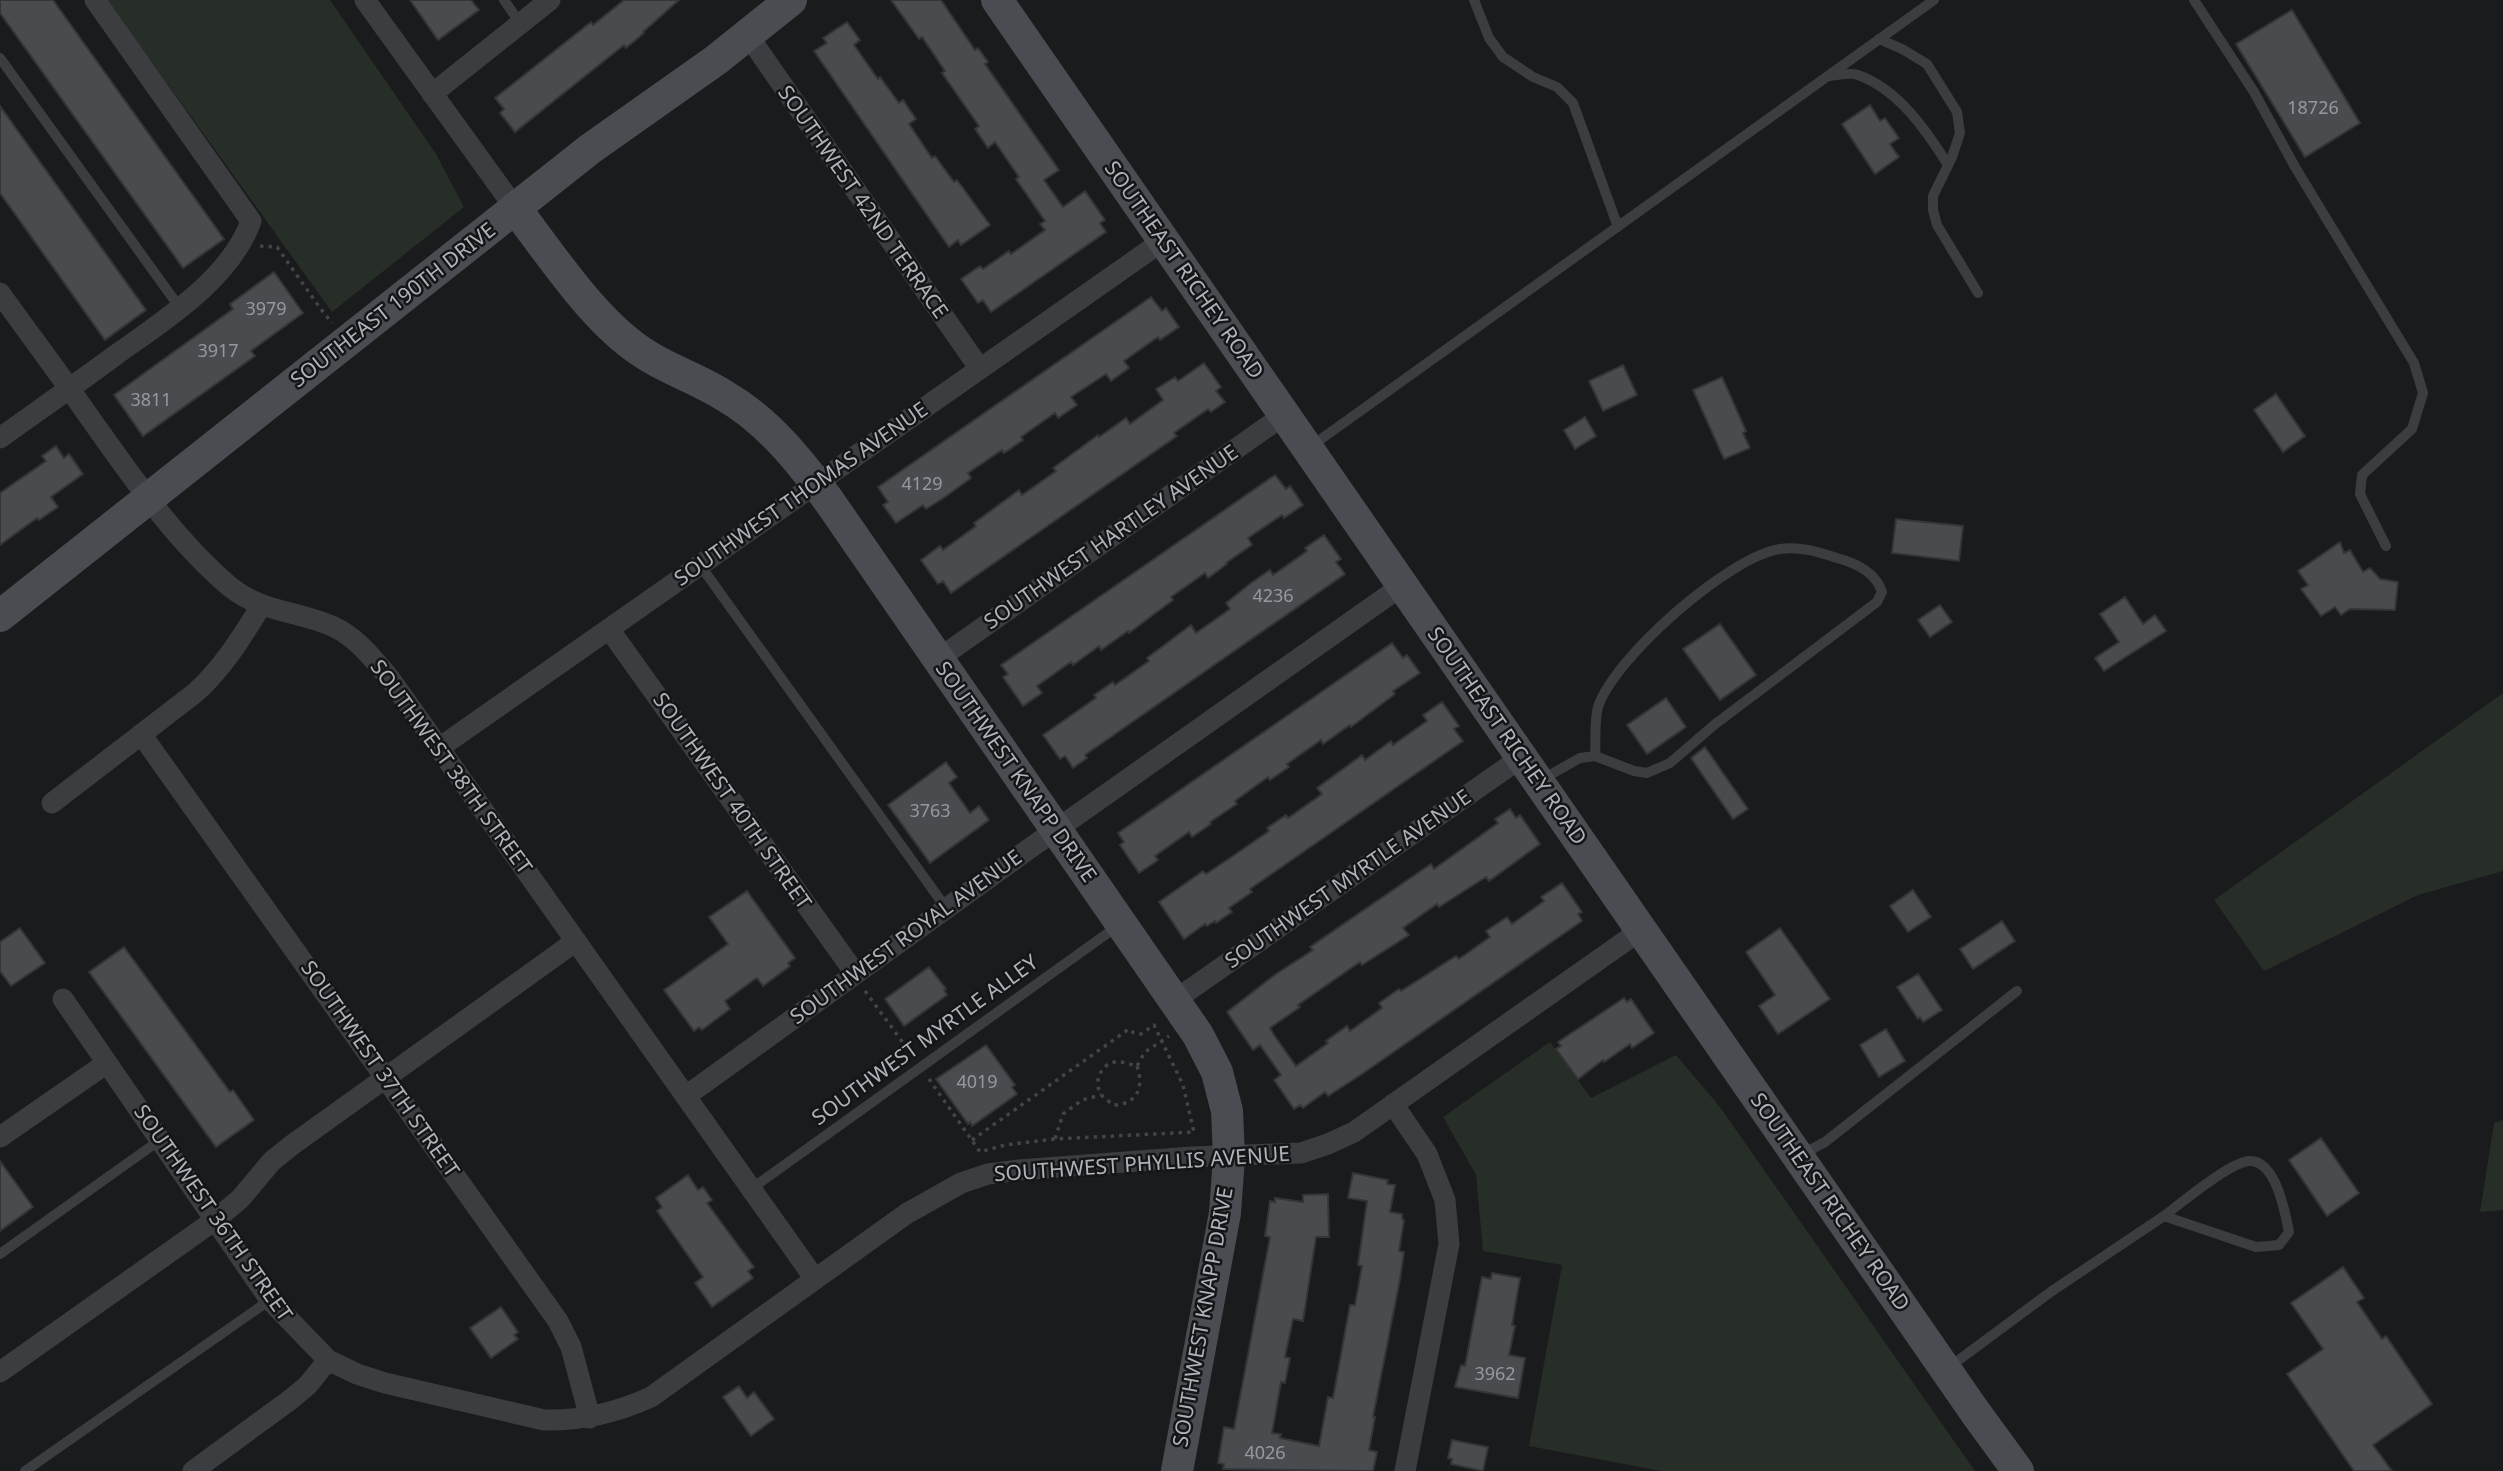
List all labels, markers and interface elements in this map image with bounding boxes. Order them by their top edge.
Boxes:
street label: SOUTHWEST 42ND TERRACE [772,79,955,324]
house number: 18726 [2287,95,2339,119]
street label: SOUTHEAST RICHEY ROAD [1099,155,1271,384]
street label: SOUTHEAST 190TH DRIVE [284,215,501,393]
house number: 3979 [245,296,287,320]
house number: 3917 [197,338,239,362]
house number: 3811 [130,387,172,411]
street label: SOUTHWEST THOMAS AVENUE [668,395,933,592]
street label: SOUTHWEST HARTLEY AVENUE [978,438,1243,635]
house number: 4129 [901,471,943,495]
house number: 4236 [1252,583,1294,607]
street label: SOUTHEAST RICHEY ROAD [1422,621,1594,850]
street label: SOUTHWEST 38TH STREET [365,654,539,879]
street label: SOUTHWEST KNAPP DRIVE [930,655,1104,887]
street label: SOUTHWEST 40TH STREET [647,687,819,915]
street label: SOUTHWEST MYRTLE AVENUE [1219,782,1476,974]
house number: 3763 [909,798,951,822]
street label: SOUTHWEST ROYAL AVENUE [784,843,1027,1030]
street label: SOUTHWEST MYRTLE ALLEY [806,948,1043,1131]
street label: SOUTHWEST 37TH STREET [295,955,467,1183]
house number: 4019 [956,1069,998,1093]
street label: SOUTHEAST RICHEY ROAD [1745,1087,1917,1316]
street label: SOUTHWEST 36TH STREET [128,1099,300,1327]
street label: SOUTHWEST PHYLLIS AVENUE [993,1139,1291,1187]
street label: SOUTHWEST KNAPP DRIVE [1165,1185,1239,1449]
house number: 3962 [1474,1361,1516,1385]
house number: 4026 [1244,1440,1286,1464]

